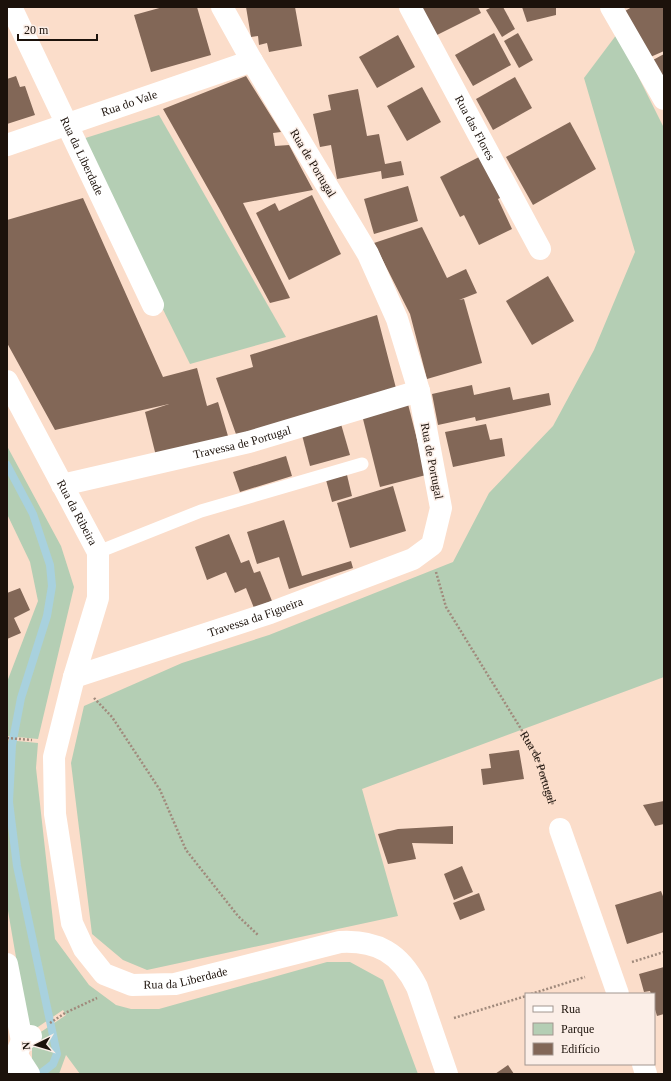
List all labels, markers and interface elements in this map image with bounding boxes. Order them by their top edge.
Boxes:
scale bar [18,16,97,42]
text: 20 m [24,23,49,37]
street label: Rua do Vale [99,87,159,119]
street label: Rua das Flores [452,93,498,163]
street label: Rua da Liberdade [57,114,107,197]
street label: Rua de Portugal [287,126,339,200]
street label: Rua de Portugal [418,422,446,501]
street label: Travessa de Portugal [192,423,293,462]
street label: Rua da Ribeira [54,477,100,548]
street label: Travessa da Figueira [206,594,305,640]
street label: Rua de Portugal [517,728,559,806]
street label: Rua da Liberdade [143,964,229,992]
legend [525,993,655,1065]
text: Rua [561,1002,581,1016]
text: Parque [561,1022,594,1036]
north arrow [16,1025,56,1065]
text: N [20,1041,32,1050]
text: Edifício [561,1042,600,1056]

